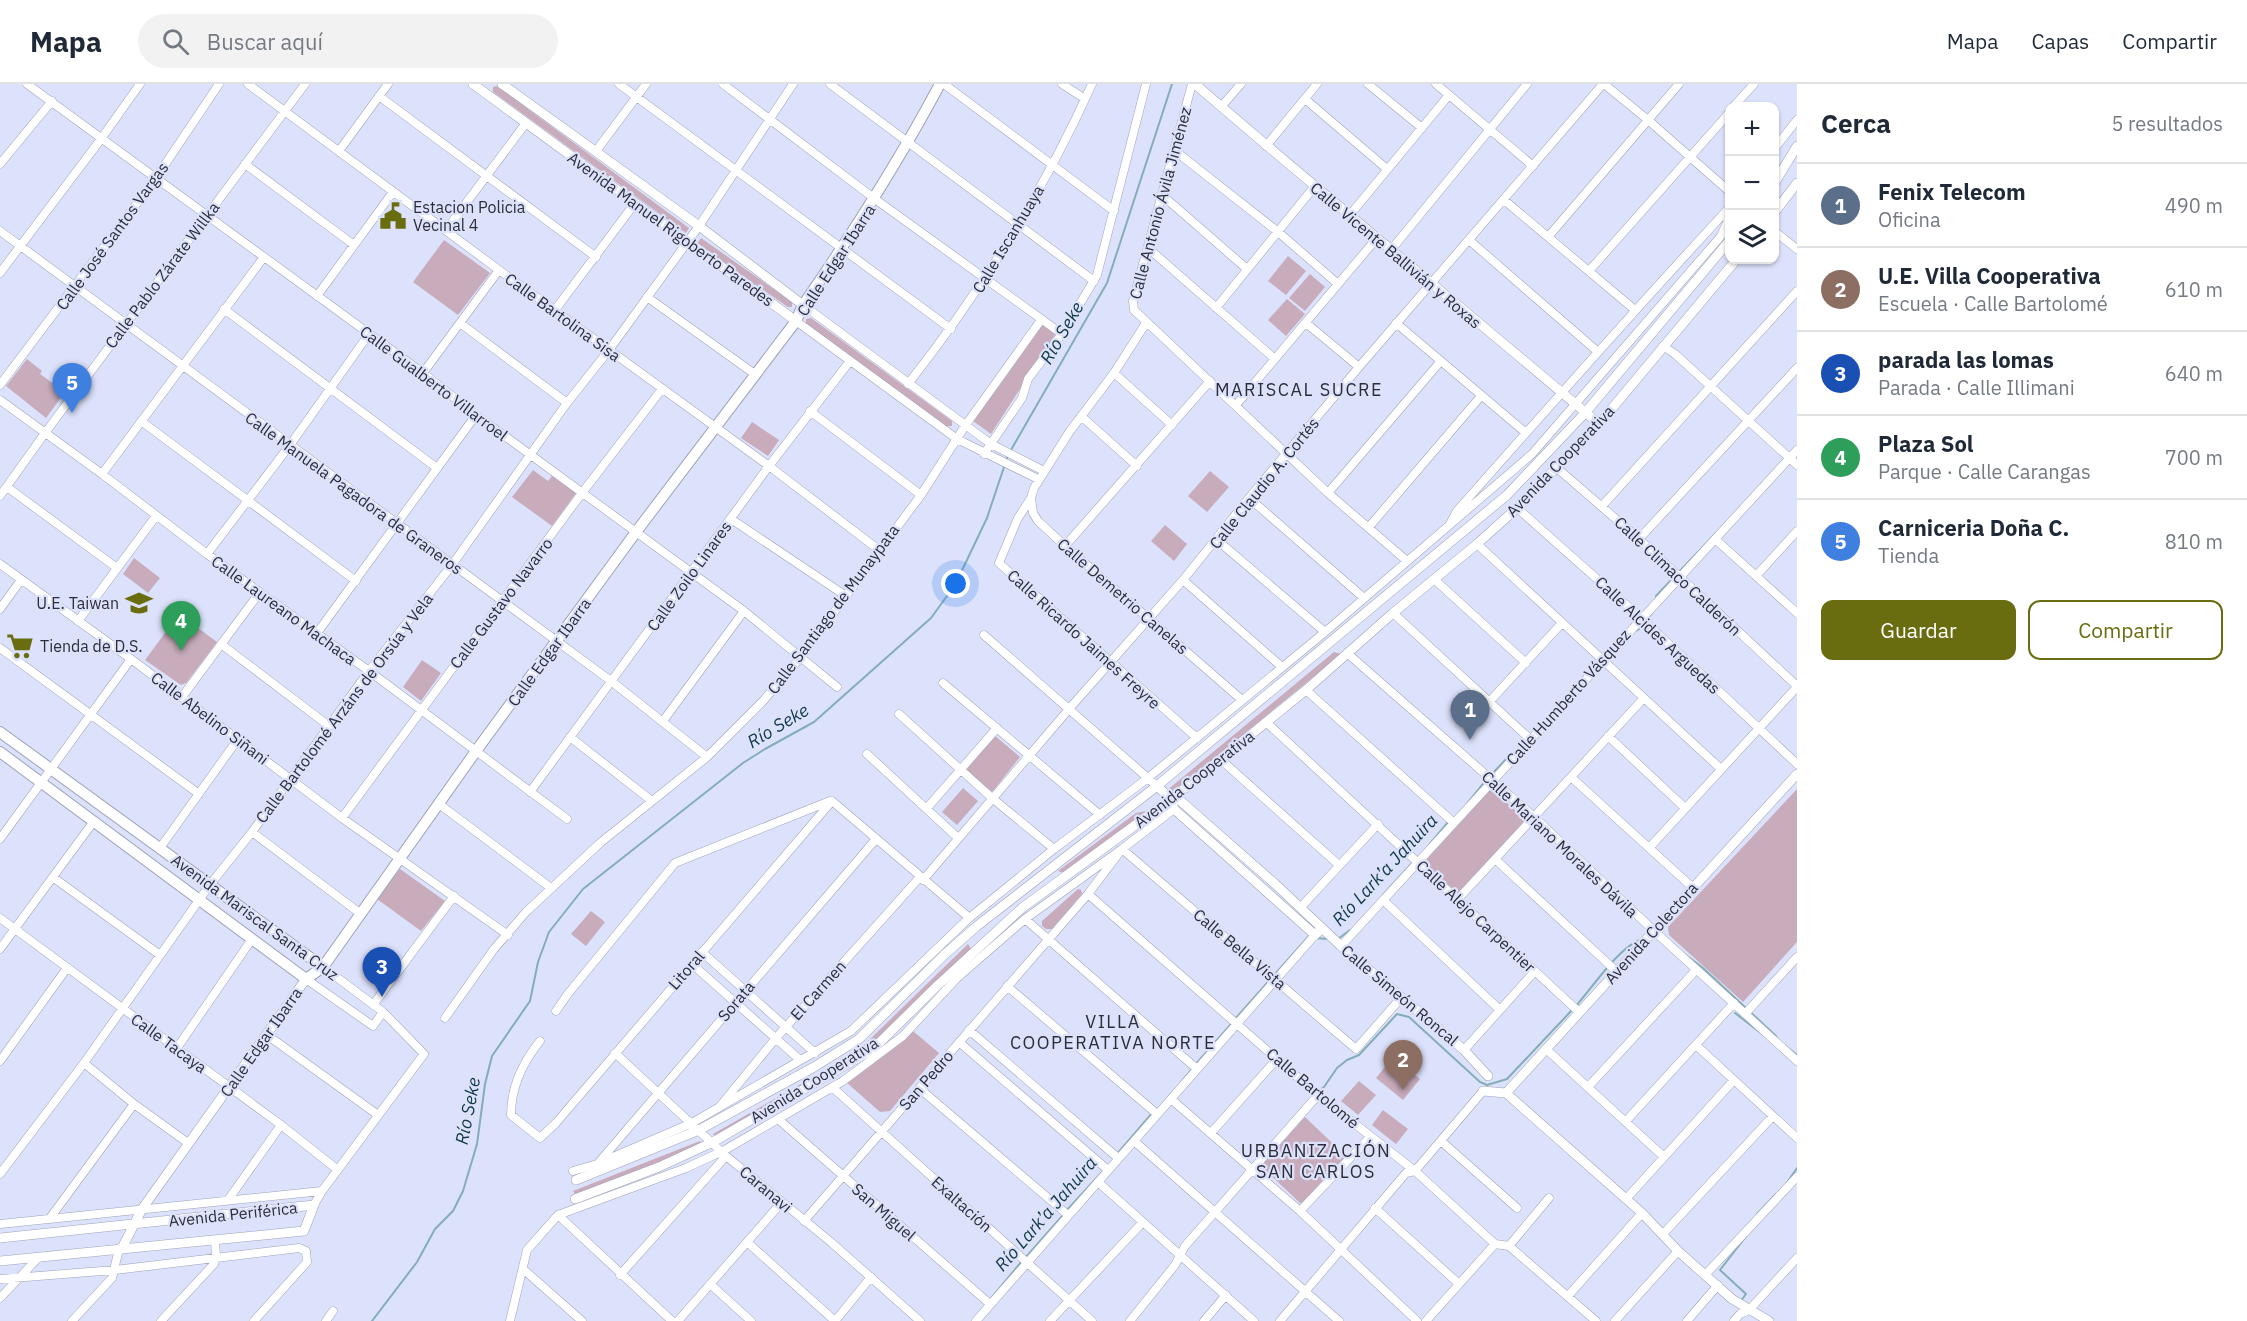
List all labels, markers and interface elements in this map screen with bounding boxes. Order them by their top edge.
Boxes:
search box [138,14,558,68]
text: Mapa [30,23,102,60]
icon: search [159,25,192,58]
text: Buscar aquí [207,27,323,56]
text: Mapa [1947,27,1998,55]
text: Capas [2031,27,2089,55]
text: Compartir [2122,27,2217,55]
map controls [1725,102,1779,264]
button: + [1725,102,1779,156]
street label: Calle Antonio Ávila Jiménez [1124,105,1195,301]
text: Cerca [1821,106,1891,140]
text: 5 resultados [2111,110,2223,137]
street label: Avenida Manuel Rigoberto Paredes [564,147,778,311]
button: − [1725,156,1779,210]
street label: Calle José Santos Vargas [52,158,172,314]
text: Fenix Telecom [1878,177,2026,206]
street label: Calle Vicente Ballivián y Roxas [1306,178,1486,332]
street label: Calle Iscanhuaya [968,181,1048,297]
text: 1 [1835,192,1847,219]
text: 490 m [2165,192,2223,219]
street label: Calle Pablo Zárate Willka [100,197,224,352]
place label: Estacion Policia Vecinal 4 [413,197,526,235]
street label: Calle Edgar Ibarra [792,200,880,320]
public building icon: Estacion Policia Vecinal 4 [378,201,408,231]
text: Oficina [1878,206,1941,233]
button: layers [1725,210,1779,264]
text: U.E. Villa Cooperativa [1878,261,2101,290]
street label: Calle Bartolina Sisa [501,268,625,366]
text: 2 [1835,276,1847,303]
text: 610 m [2165,276,2223,303]
text: Escuela · Calle Bartolomé [1878,290,2108,317]
water label: Río Seke [1035,298,1089,368]
street label: Calle Gualberto Villarroel [356,321,512,445]
text: parada las lomas [1878,345,2054,374]
text: 3 [1835,360,1847,387]
text: 640 m [2165,360,2223,387]
pin: 5 [52,364,92,413]
text: Parada · Calle Illimani [1878,374,2075,401]
district label: MARISCAL SUCRE [1215,378,1383,401]
street label: Avenida Cooperativa [1502,401,1619,521]
street label: Calle Manuela Pagadora de Graneros [241,407,467,579]
street label: Calle Claudio A. Cortés [1205,413,1323,553]
text: Plaza Sol [1878,429,1974,458]
text: 4 [1835,444,1847,471]
text: 700 m [2165,444,2223,471]
text: Parque · Calle Carangas [1878,458,2091,485]
street label: Calle Climaco Calderón [1611,512,1745,640]
text: Carniceria Doña C. [1878,513,2069,542]
street label: Calle Zoilo Linares [642,517,736,635]
street label: Calle Santiago de Munaypata [763,520,904,698]
text: 5 [1835,528,1847,555]
text: 810 m [2165,528,2223,555]
street label: Calle Gustavo Navarro [445,534,557,672]
street label: Calle Demetrio Canelas [1053,534,1193,658]
text: Tienda [1878,542,1939,569]
street label: Calle Laureano Machaca [208,551,361,670]
street label: Calle Ricardo Jaimes Freyre [1003,565,1165,713]
your location [941,569,970,598]
street label: Calle Alcides Arguedas [1591,572,1725,698]
school or university icon: U.E. Taiwan [124,588,154,618]
street label: Calle Bartolomé Arzáns de Orsúa y Vela [251,589,437,827]
place label: U.E. Taiwan [36,593,119,613]
street label: Calle Edgar Ibarra [503,594,595,710]
button: Guardar [1821,600,2016,660]
button: Compartir [2028,600,2223,660]
pin: 4 [162,602,201,651]
street label: Calle Humberto Vásquez [1502,625,1634,769]
supermarket icon: Tienda de D.S. [5,631,35,661]
place label: Tienda de D.S. [40,636,143,656]
street label: Calle Abelino Siñani [147,667,273,769]
pin: 1 [1450,690,1490,740]
water label: Río Seke [743,698,813,753]
street label: Avenida Cooperativa [1130,725,1259,832]
street label: Calle Mariano Morales Dávila [1478,766,1643,922]
water label: Río Lark’a Jahuira [1327,809,1442,930]
street label: Avenida Mariscal Santa Cruz [167,849,343,985]
street label: Calle Alejo Carpentier [1412,856,1540,976]
street label: Avenida Colectora [1600,878,1702,988]
street label: Calle Bella Vista [1189,904,1291,994]
street label: Calle Simeón Roncal [1337,940,1463,1050]
street label: Litoral [664,946,708,994]
pin: 3 [362,948,401,997]
street label: El Carmen [786,956,850,1024]
street label: Sorata [713,976,759,1025]
street label: Calle Edgar Ibarra [216,983,306,1101]
street label: Calle Tacaya [127,1009,211,1078]
district label: VILLA COOPERATIVA NORTE [1010,1010,1216,1054]
street label: Avenida Cooperativa [746,1032,882,1128]
pin: 2 [1384,1040,1422,1090]
street label: Calle Bartolomé [1262,1043,1364,1133]
street label: San Pedro [895,1046,957,1114]
water label: Río Seke [450,1075,485,1146]
district label: URBANIZACIÓN SAN CARLOS [1241,1139,1391,1183]
water label: Río Lark’a Jahuira [990,1152,1102,1276]
street label: Caranavi [736,1161,796,1217]
street label: Exaltación [928,1172,996,1236]
street label: San Miguel [848,1179,920,1245]
street label: Avenida Periférica [168,1197,299,1231]

